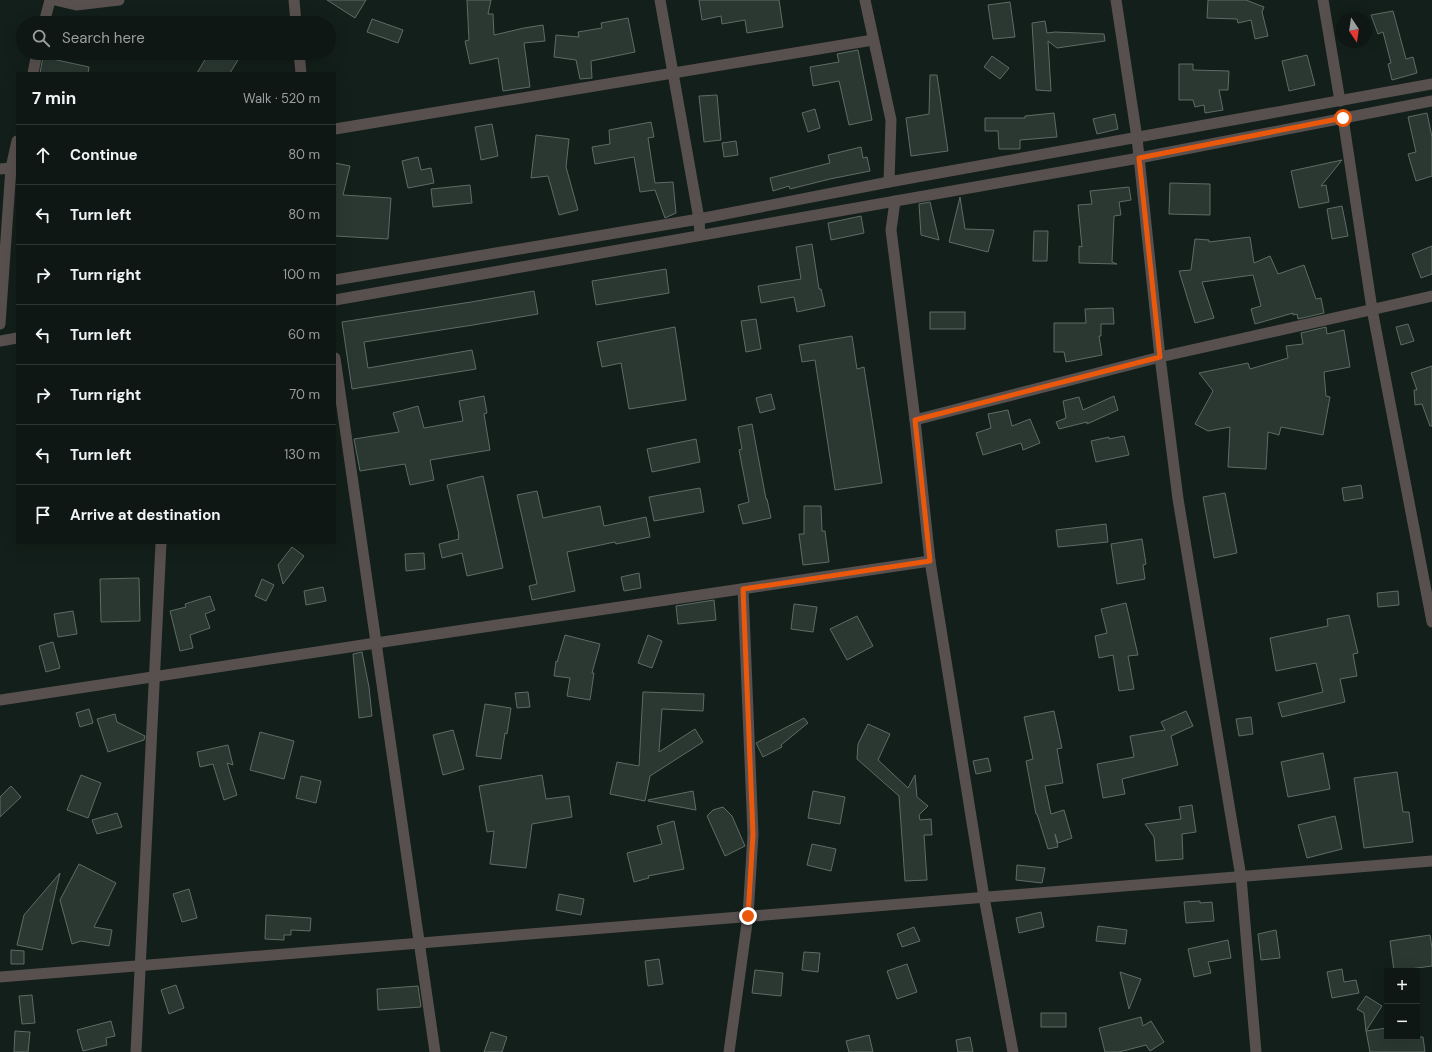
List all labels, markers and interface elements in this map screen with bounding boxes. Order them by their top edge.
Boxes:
north arrow [1336,12,1372,48]
search box [16,16,336,60]
icon: search [30,27,52,49]
text: Search here [62,28,145,48]
text: 7 min [32,87,76,109]
text: Walk · 520 m [243,90,320,107]
route start [1334,109,1352,127]
icon: ahead [32,144,54,166]
text: Continue [70,145,138,165]
text: 80 m [288,146,320,163]
icon: left [32,204,54,226]
text: Turn left [70,205,131,225]
text: 80 m [288,206,320,223]
icon: right [32,264,54,286]
text: Turn right [70,265,141,285]
text: 100 m [283,266,320,283]
icon: left [32,324,54,346]
text: Turn left [70,325,131,345]
text: 60 m [288,326,320,343]
icon: right [32,384,54,406]
text: Turn right [70,385,141,405]
text: 70 m [289,386,320,403]
icon: left [32,444,54,466]
text: Turn left [70,445,131,465]
text: 130 m [284,446,320,463]
icon: arrive [32,504,54,526]
text: Arrive at destination [70,505,221,525]
route end [739,907,757,925]
map controls [1384,968,1420,1040]
button: + [1384,968,1420,1004]
button: − [1384,1004,1420,1040]

